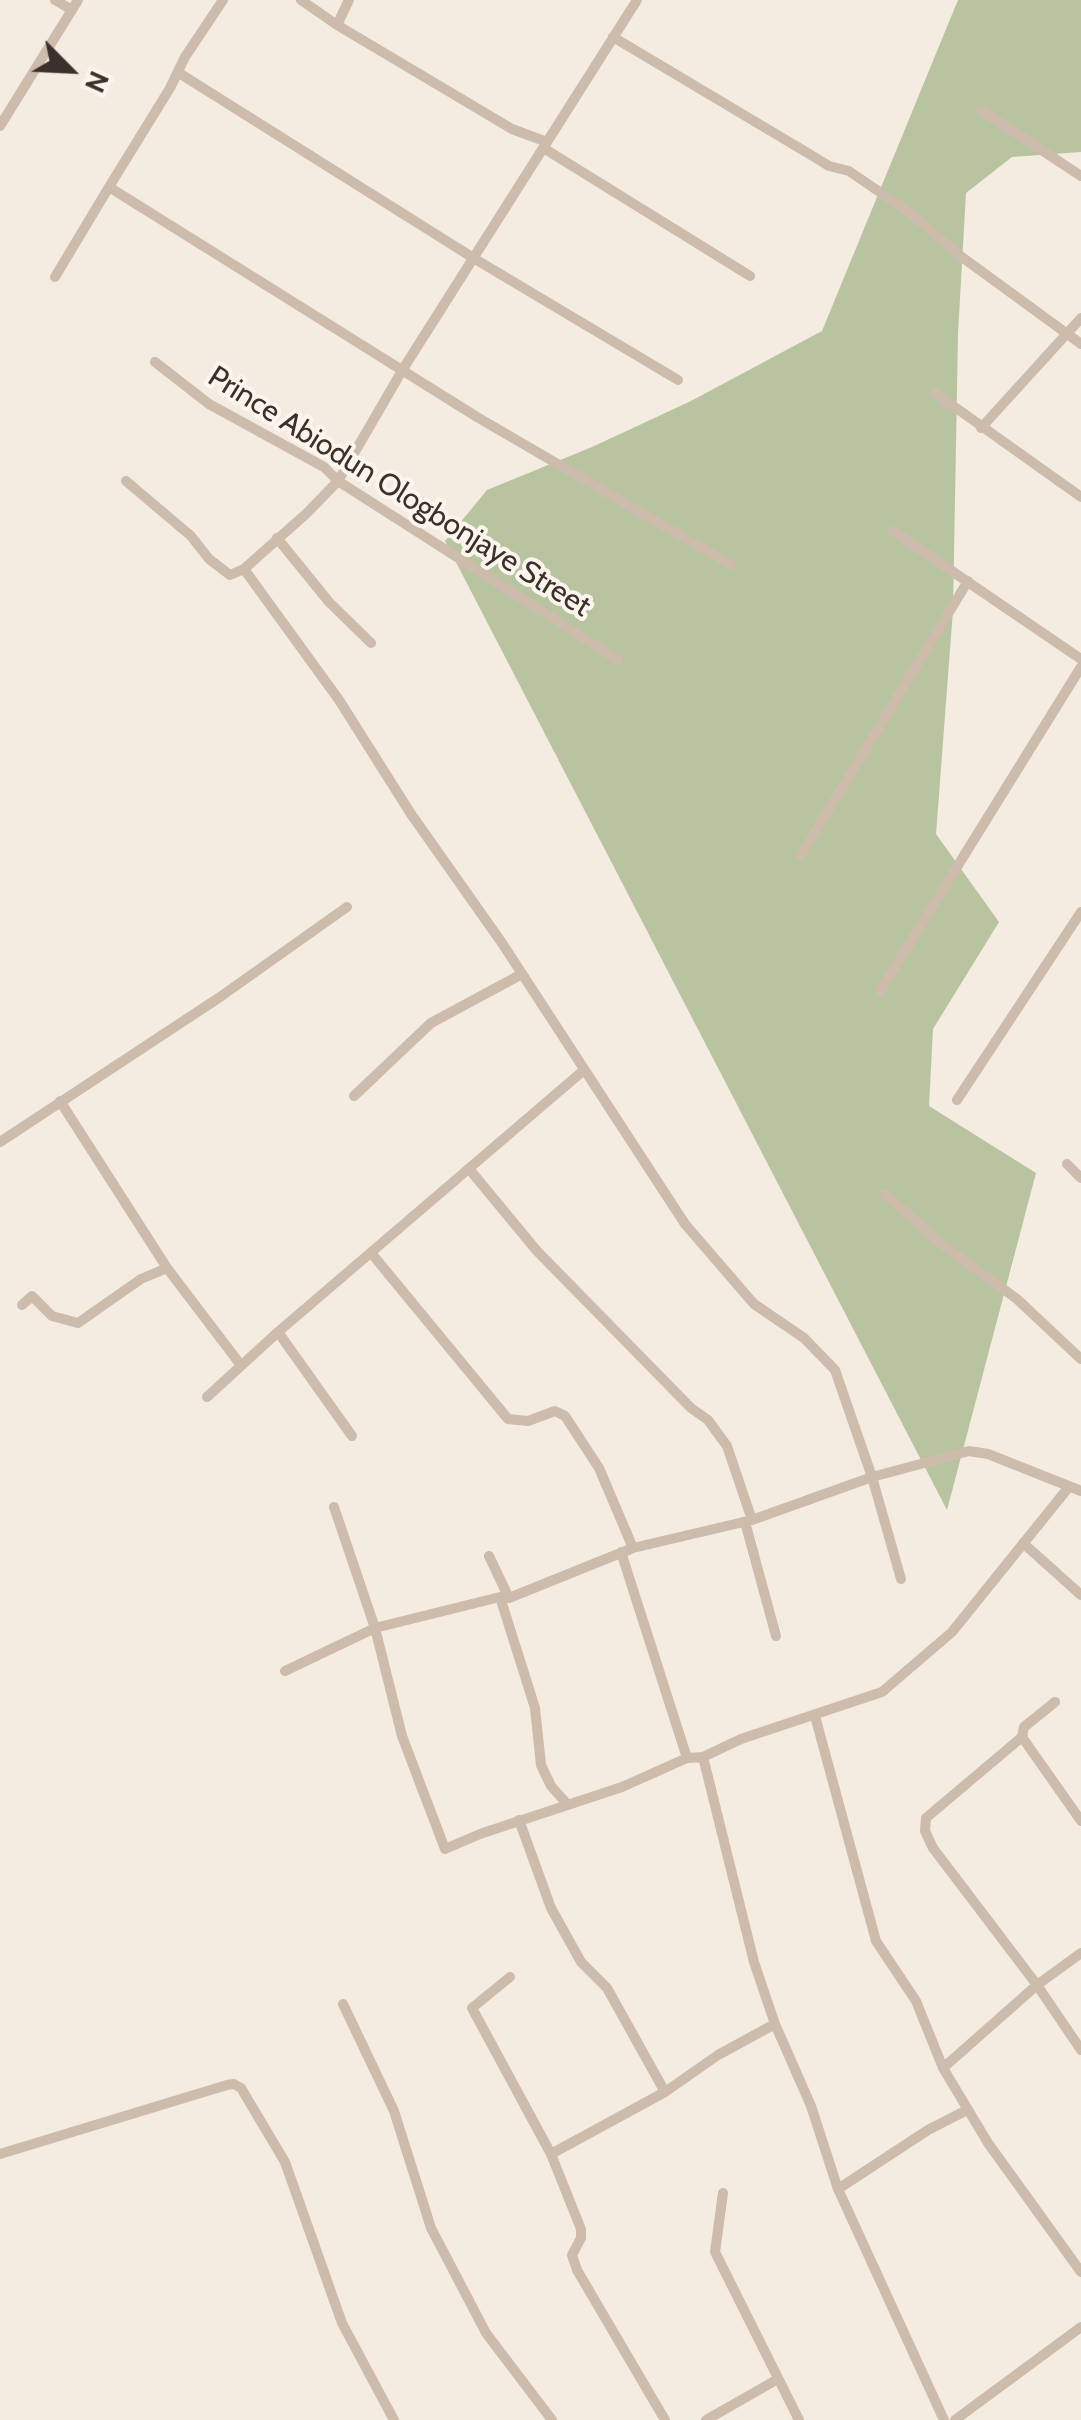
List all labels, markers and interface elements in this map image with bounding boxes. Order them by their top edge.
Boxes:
north arrow [20,20,120,120]
text: N [78,66,117,98]
street label: Prince Abiodun Ologbonjaye Street [201,359,597,625]

